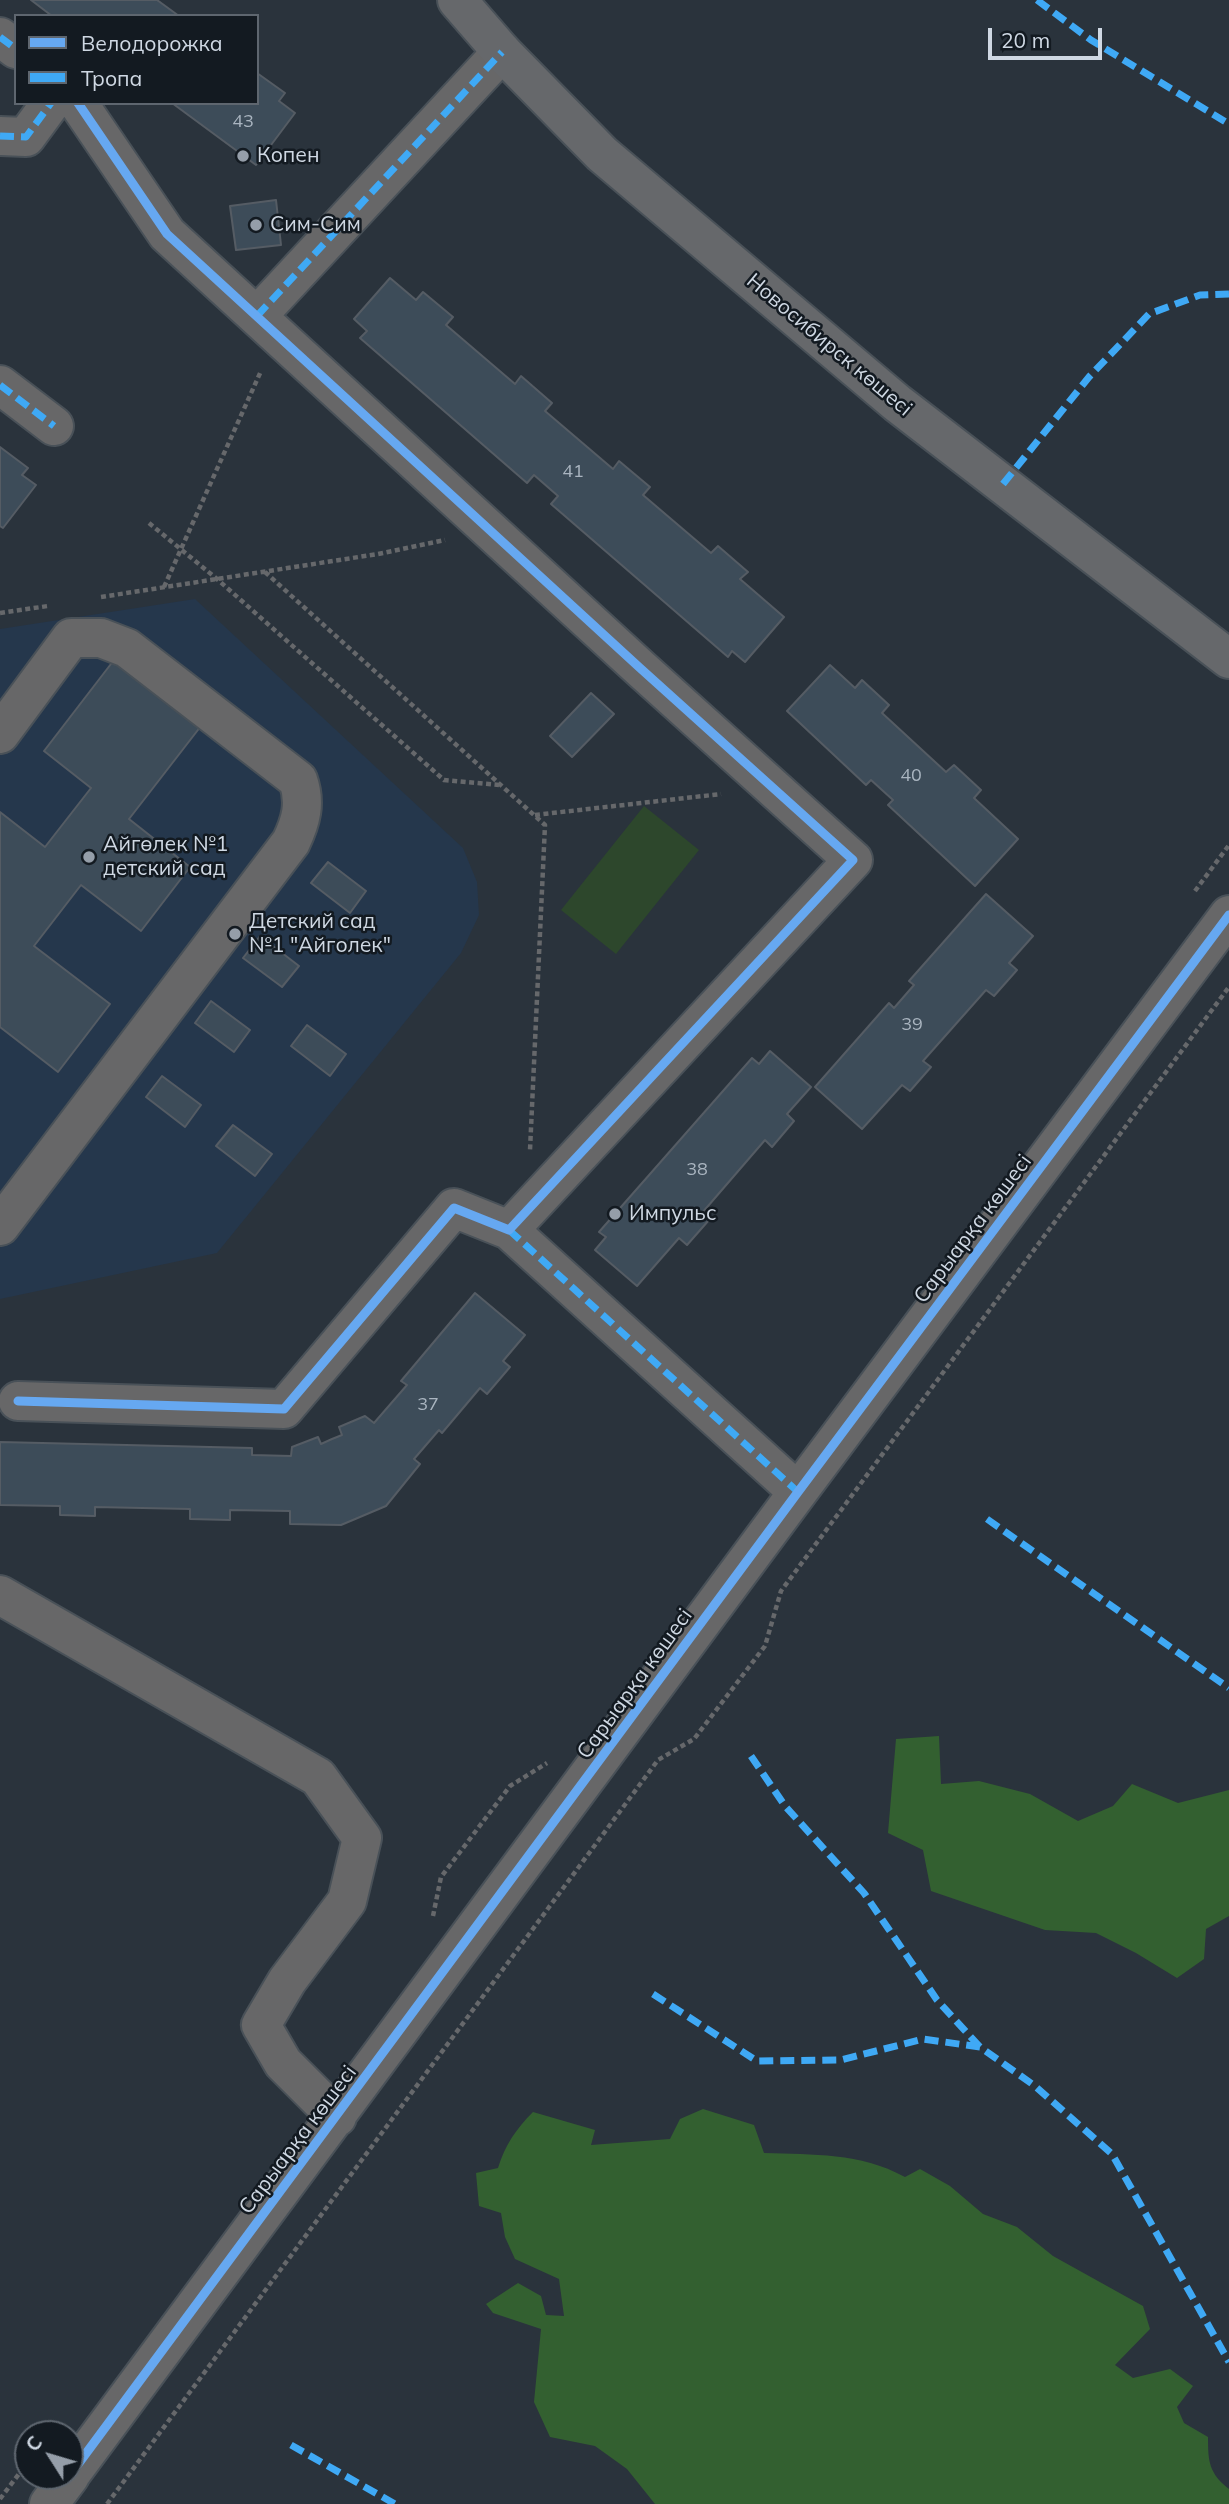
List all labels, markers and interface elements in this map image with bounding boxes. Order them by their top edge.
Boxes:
legend [14,14,259,105]
scale bar [991,14,1105,58]
text: 20 m [1001,27,1050,53]
text: Велодорожка [81,30,223,56]
text: Тропа [81,65,142,91]
house number: 43 [232,111,254,133]
place label: Копен [257,143,320,169]
marker: Копен [235,148,251,164]
place label: Сим-Сим [270,212,361,238]
marker: Сим-Сим [248,217,264,233]
street label: Новосибирск көшесі [741,268,917,422]
house number: 41 [562,461,584,483]
house number: 40 [900,765,922,787]
place label: Айгөлек №1 детский сад [103,832,228,882]
marker: Айгөлек №1 детский сад [81,849,97,865]
place label: Детский сад №1 "Айголек" [249,909,391,959]
marker: Детский сад №1 "Айголек" [227,926,243,942]
house number: 39 [901,1014,923,1036]
street label: Сарыарқа көшесі [909,1150,1037,1308]
house number: 38 [686,1159,708,1181]
place label: Импульс [629,1201,717,1227]
marker: Импульс [607,1206,623,1222]
house number: 37 [417,1394,439,1416]
street label: Сарыарқа көшесі [572,1604,698,1764]
street label: Сарыарқа көшесі [234,2061,362,2219]
north arrow [14,2420,84,2490]
text: С [20,2431,47,2456]

